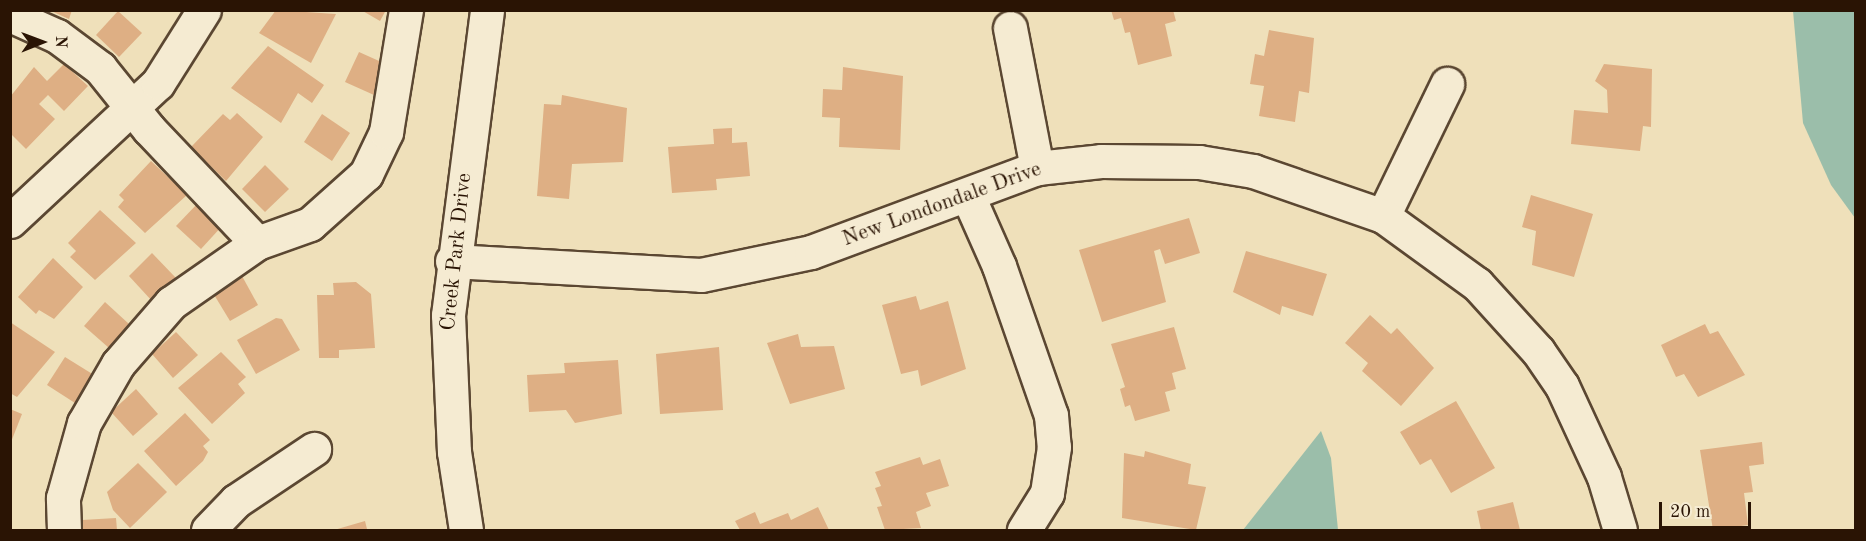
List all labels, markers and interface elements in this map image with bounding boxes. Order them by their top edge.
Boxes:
north arrow [12,12,72,72]
text: N [52,35,68,48]
street label: New Londondale Drive [839,157,1045,253]
street label: Creek Park Drive [436,172,478,332]
scale bar [1662,490,1754,528]
text: 20 m [1670,503,1710,521]

